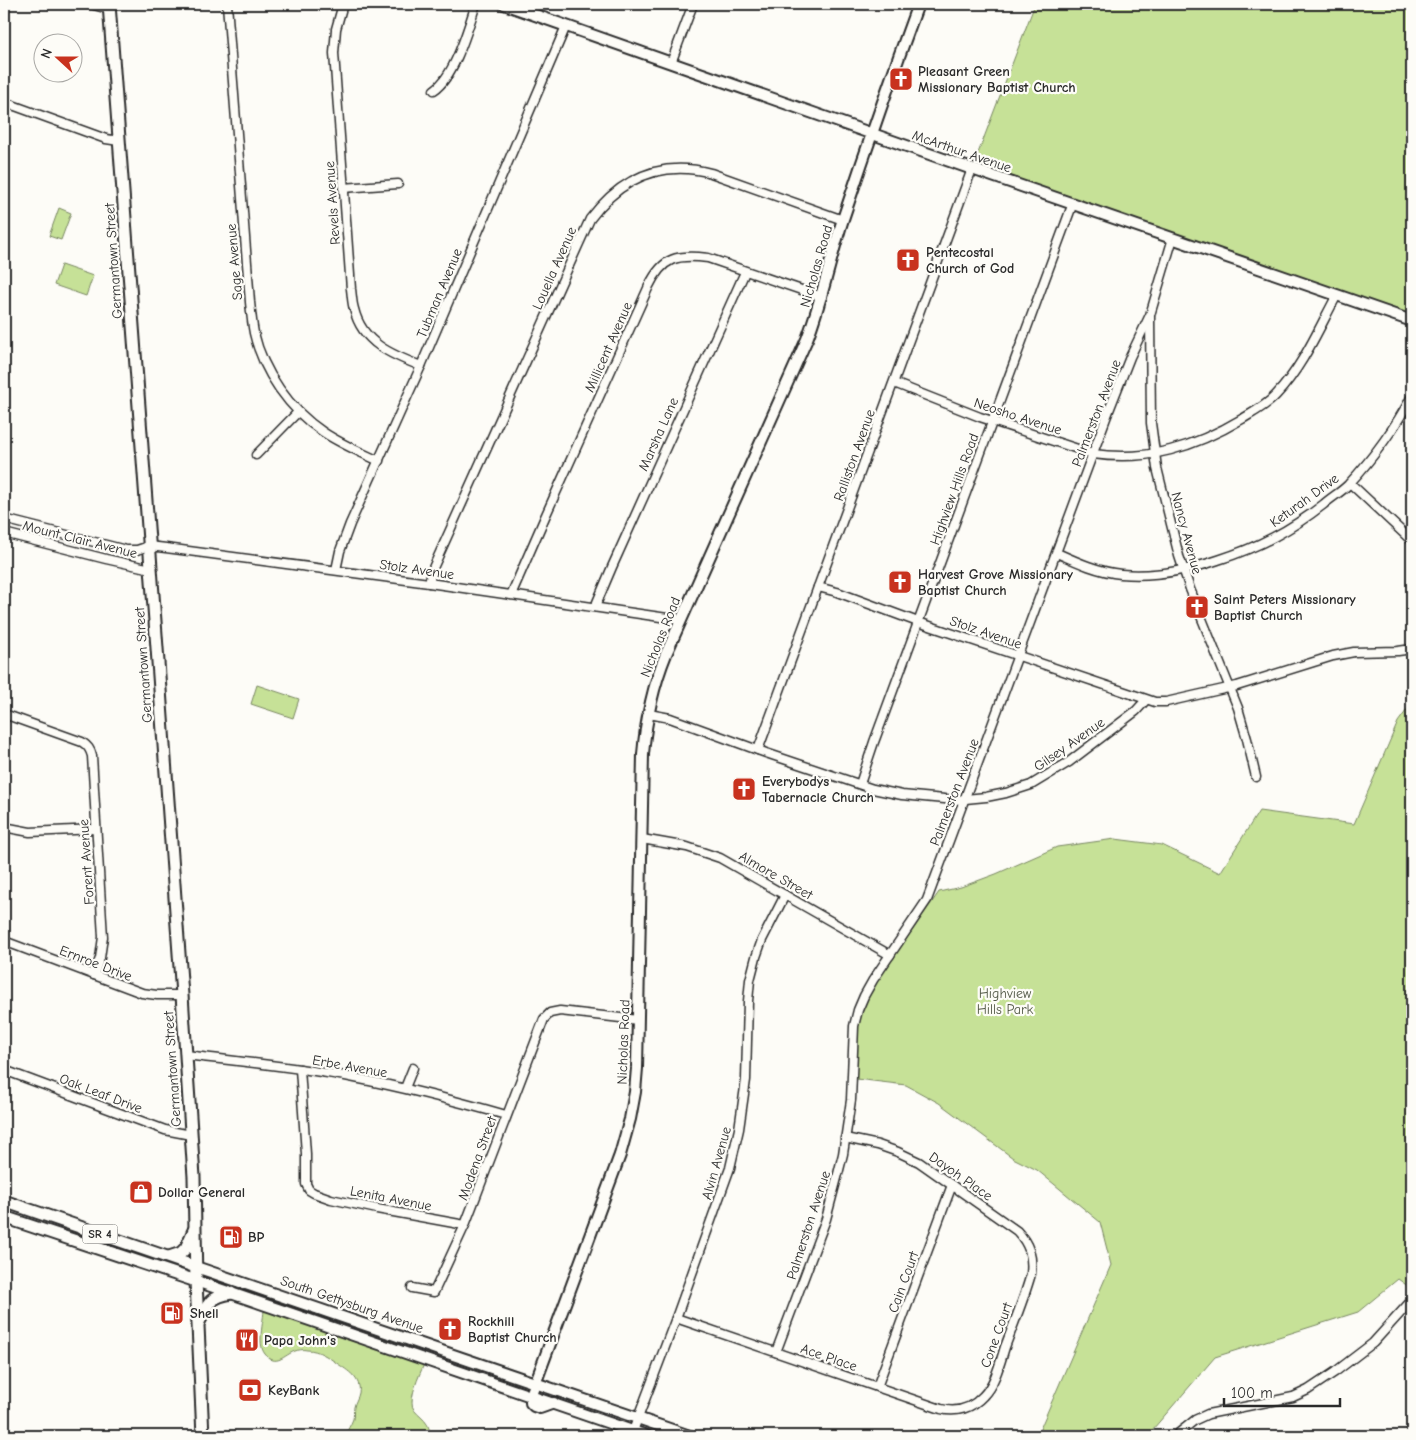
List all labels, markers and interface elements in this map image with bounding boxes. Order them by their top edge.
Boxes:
north arrow [32,32,82,82]
text: N [37,46,56,61]
place label: Pleasant Green Missionary Baptist Church [918,63,1076,96]
church icon: Pleasant Green Missionary Baptist Church [888,66,914,92]
street label: McArthur Avenue [910,127,1014,176]
street label: Revels Avenue [321,160,344,245]
street label: Germantown Street [101,202,126,319]
street label: Sage Avenue [223,223,246,301]
street label: Nicholas Road [797,223,836,309]
street label: Louella Avenue [529,224,580,312]
place label: Pentecostal Church of God [926,244,1014,277]
street label: Tubman Avenue [413,246,466,341]
church icon: Pentecostal Church of God [895,247,921,273]
street label: Millicent Avenue [581,299,636,395]
street label: Palmerston Avenue [1068,357,1125,469]
street label: Neosho Avenue [972,394,1064,439]
street label: Marsha Lane [635,395,682,474]
street label: Ralliston Avenue [830,407,879,503]
street label: Highview Hills Road [926,431,983,547]
street label: Keturah Drive [1267,470,1342,531]
street label: Nancy Avenue [1167,490,1206,576]
street label: Mount Clair Avenue [21,517,139,562]
street label: Stolz Avenue [379,556,455,583]
place label: Harvest Grove Missionary Baptist Church [918,566,1074,599]
church icon: Harvest Grove Missionary Baptist Church [887,569,913,595]
place label: Saint Peters Missionary Baptist Church [1214,591,1356,624]
church icon: Saint Peters Missionary Baptist Church [1184,594,1210,620]
street label: Nicholas Road [637,595,684,680]
street label: Germantown Street [131,606,156,723]
street label: Stolz Avenue [948,612,1024,653]
street label: Gilsey Avenue [1031,714,1108,775]
street label: Palmerston Avenue [926,736,983,848]
place label: Everybodys Tabernacle Church [762,773,874,806]
church icon: Everybodys Tabernacle Church [731,776,757,802]
street label: Forent Avenue [75,818,98,905]
street label: Almore Street [736,848,816,904]
street label: Ernroe Drive [57,942,134,985]
park label: Highview Hills Park [977,985,1034,1018]
street label: Nicholas Road [614,999,633,1085]
street label: Germantown Street [160,1010,185,1127]
street label: Erbe Avenue [311,1052,389,1081]
street label: Oak Leaf Drive [57,1070,145,1117]
street label: Modena Street [454,1113,501,1203]
street label: Alvin Avenue [698,1125,735,1202]
street label: Dayoh Place [926,1148,996,1204]
street label: Palmerston Avenue [783,1169,834,1282]
shop icon: Dollar General [128,1179,154,1205]
street label: Lenita Avenue [349,1182,433,1215]
place label: Dollar General [158,1184,245,1201]
road number: SR 4 [82,1224,118,1244]
fuel station icon: BP [218,1224,244,1250]
place label: BP [248,1229,265,1246]
street label: Cain Court [885,1248,923,1315]
street label: South Gettysburg Avenue [278,1272,426,1337]
street label: Cone Court [977,1299,1016,1370]
fuel station icon: Shell [159,1300,185,1326]
place label: Shell [190,1305,219,1322]
place label: Rockhill Baptist Church [468,1313,557,1346]
church icon: Rockhill Baptist Church [437,1316,463,1342]
restaurant icon: Papa John's [234,1327,260,1353]
place label: Papa John's [264,1332,336,1349]
street label: Ace Place [798,1340,859,1375]
scale bar [1224,1375,1340,1407]
bank icon: KeyBank [237,1377,263,1403]
place label: KeyBank [268,1382,319,1399]
text: 100 m [1231,1384,1273,1402]

